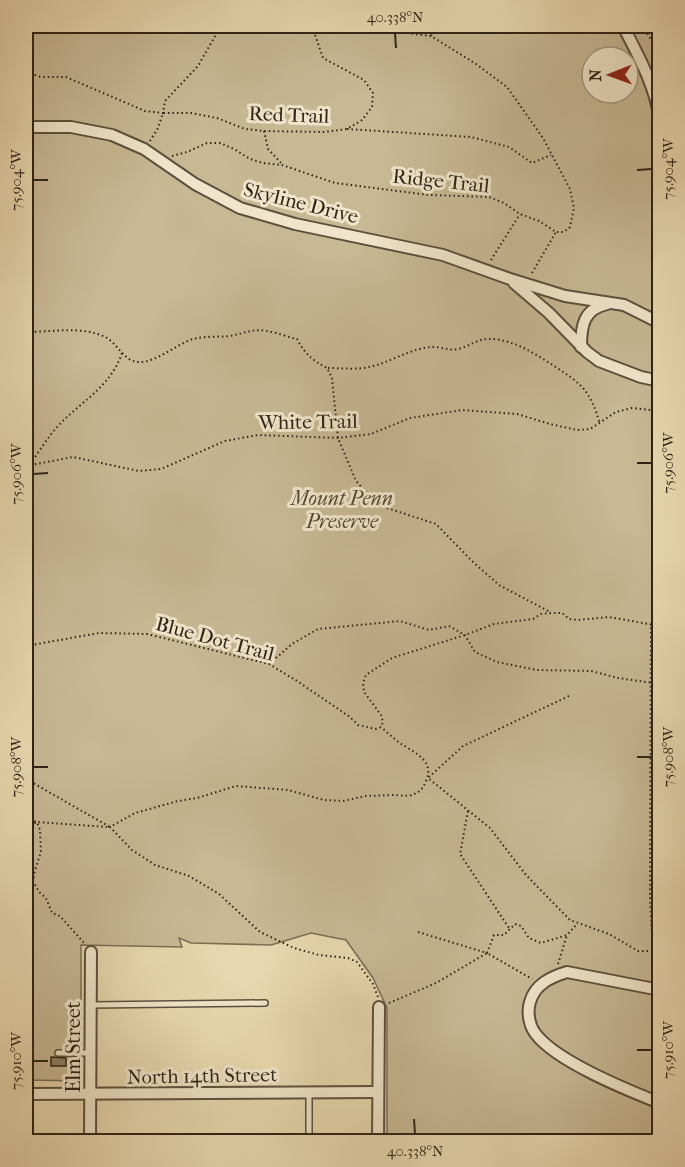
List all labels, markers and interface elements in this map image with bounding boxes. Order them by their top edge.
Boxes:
text: 40.338°N [367,8,424,26]
north arrow [580,45,640,105]
text: N [586,68,605,81]
street label: Red Trail [248,102,330,128]
text: 75.904°W [659,137,677,200]
text: 75.904°W [7,148,25,211]
street label: Ridge Trail [391,164,491,198]
street label: Skyline Drive [241,178,361,228]
street label: White Trail [257,410,358,434]
text: 75.906°W [659,431,677,493]
text: 75.906°W [7,442,25,504]
park label: Mount Penn Preserve [289,487,393,533]
street label: Blue Dot Trail [153,612,277,666]
text: 75.908°W [659,726,677,787]
text: 75.908°W [7,736,25,797]
street label: Elm Street [62,1001,85,1093]
text: 75.910°W [659,1020,677,1079]
text: 75.910°W [7,1031,25,1090]
street label: North 14th Street [127,1063,277,1089]
text: 40.338°N [387,1142,444,1160]

